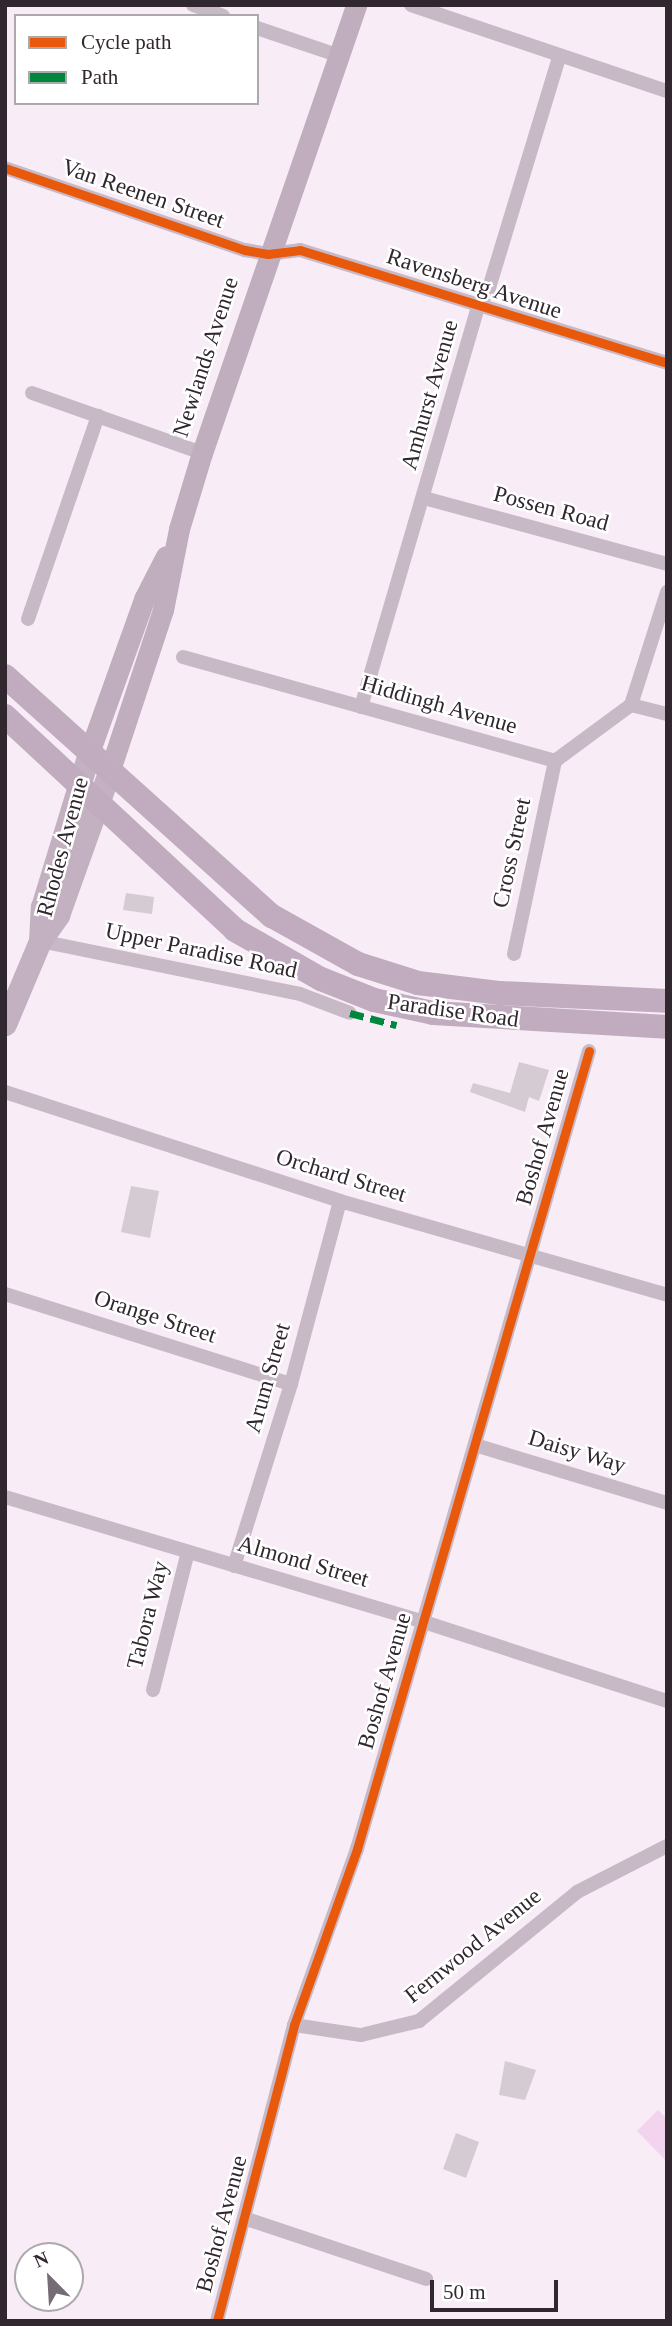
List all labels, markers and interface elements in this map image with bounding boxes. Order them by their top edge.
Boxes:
legend [14,14,259,105]
text: Cycle path [81,30,171,54]
text: Path [81,65,118,89]
street label: Van Reenen Street [58,153,228,235]
street label: Ravensberg Avenue [382,242,566,326]
street label: Newlands Avenue [167,273,245,441]
street label: Amhurst Avenue [395,316,465,474]
street label: Possen Road [490,480,612,538]
street label: Hiddingh Avenue [357,669,521,741]
street label: Rhodes Avenue [31,774,95,920]
street label: Cross Street [487,795,537,911]
street label: Upper Paradise Road [103,917,299,985]
street label: Paradise Road [386,988,520,1034]
street label: Boshof Avenue [510,1065,576,1209]
street label: Orchard Street [273,1143,409,1209]
street label: Orange Street [90,1284,220,1350]
street label: Arum Street [239,1320,297,1436]
street label: Daisy Way [525,1424,629,1480]
street label: Almond Street [234,1530,372,1594]
street label: Tabora Way [121,1558,175,1672]
street label: Boshof Avenue [352,1609,418,1753]
street label: Fernwood Avenue [399,1882,547,2010]
street label: Boshof Avenue [190,2152,254,2296]
north arrow [14,2242,84,2312]
text: N [31,2247,52,2272]
scale bar [434,2266,562,2310]
text: 50 m [443,2280,486,2304]

